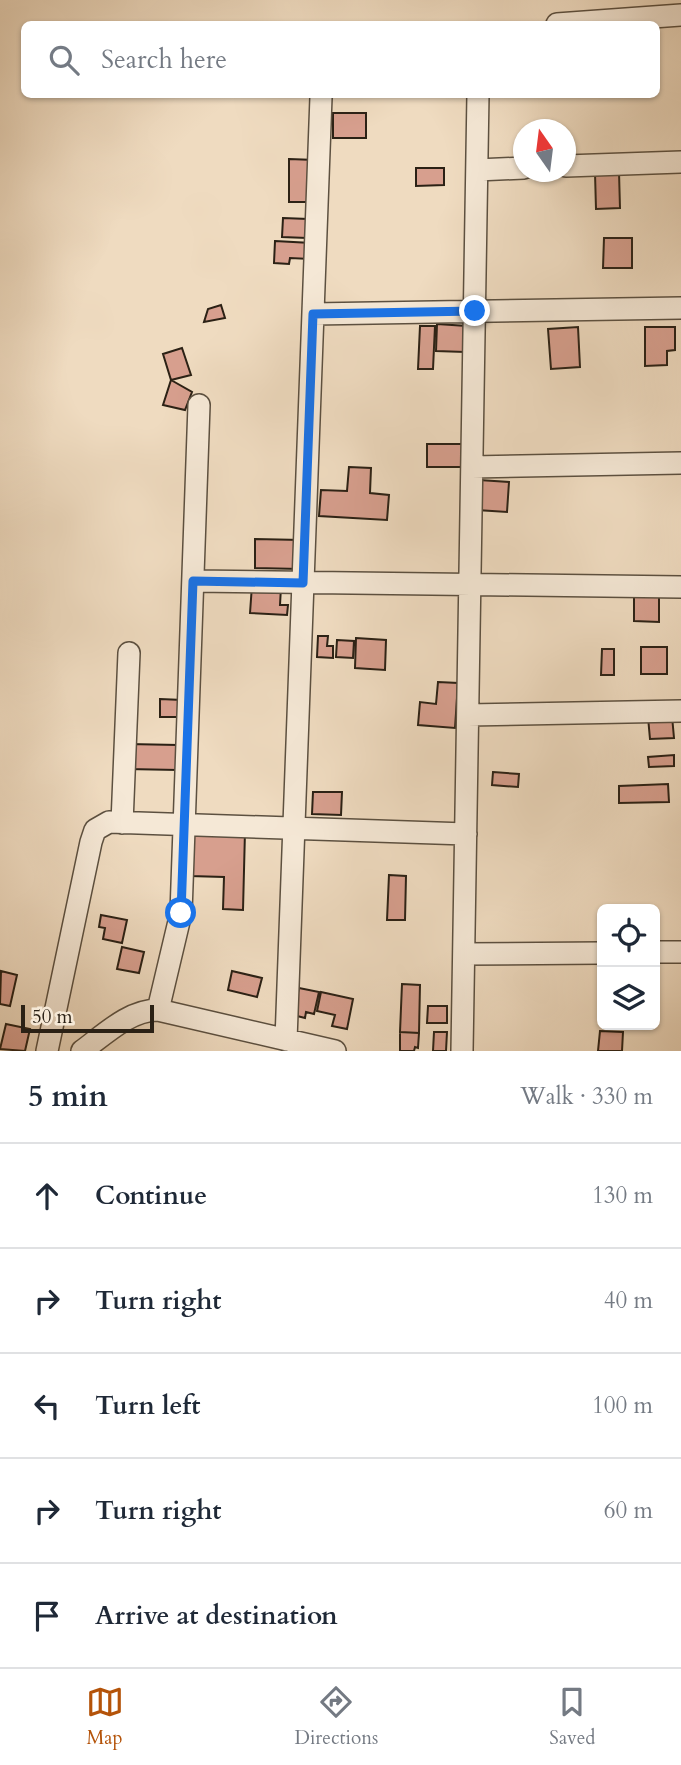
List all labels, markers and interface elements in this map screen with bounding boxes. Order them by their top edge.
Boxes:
search box [21,21,660,98]
icon: search [45,41,83,79]
text: Search here [101,42,227,77]
north arrow [513,119,576,182]
route end [459,295,490,326]
route start [165,897,196,928]
map controls [597,904,660,1030]
button: locate [597,904,660,967]
button: layers [597,967,660,1030]
scale bar [21,1002,154,1034]
text: 50 m [32,1004,73,1030]
text: 5 min [28,1076,108,1117]
text: Walk · 330 m [520,1081,653,1112]
icon: ahead [28,1177,66,1215]
text: Continue [95,1178,207,1213]
text: 130 m [592,1180,653,1211]
icon: right [28,1282,66,1320]
text: Turn right [95,1283,222,1318]
text: 40 m [604,1285,653,1316]
icon: left [28,1387,66,1425]
text: Turn left [95,1388,200,1423]
text: 100 m [592,1390,653,1421]
icon: right [28,1492,66,1530]
text: Turn right [95,1493,222,1528]
text: 60 m [604,1495,653,1526]
icon: arrive [28,1597,66,1635]
text: Arrive at destination [95,1598,338,1633]
tab: Map [86,1683,124,1751]
tab: Directions [295,1683,378,1751]
tab: Saved [549,1683,595,1751]

